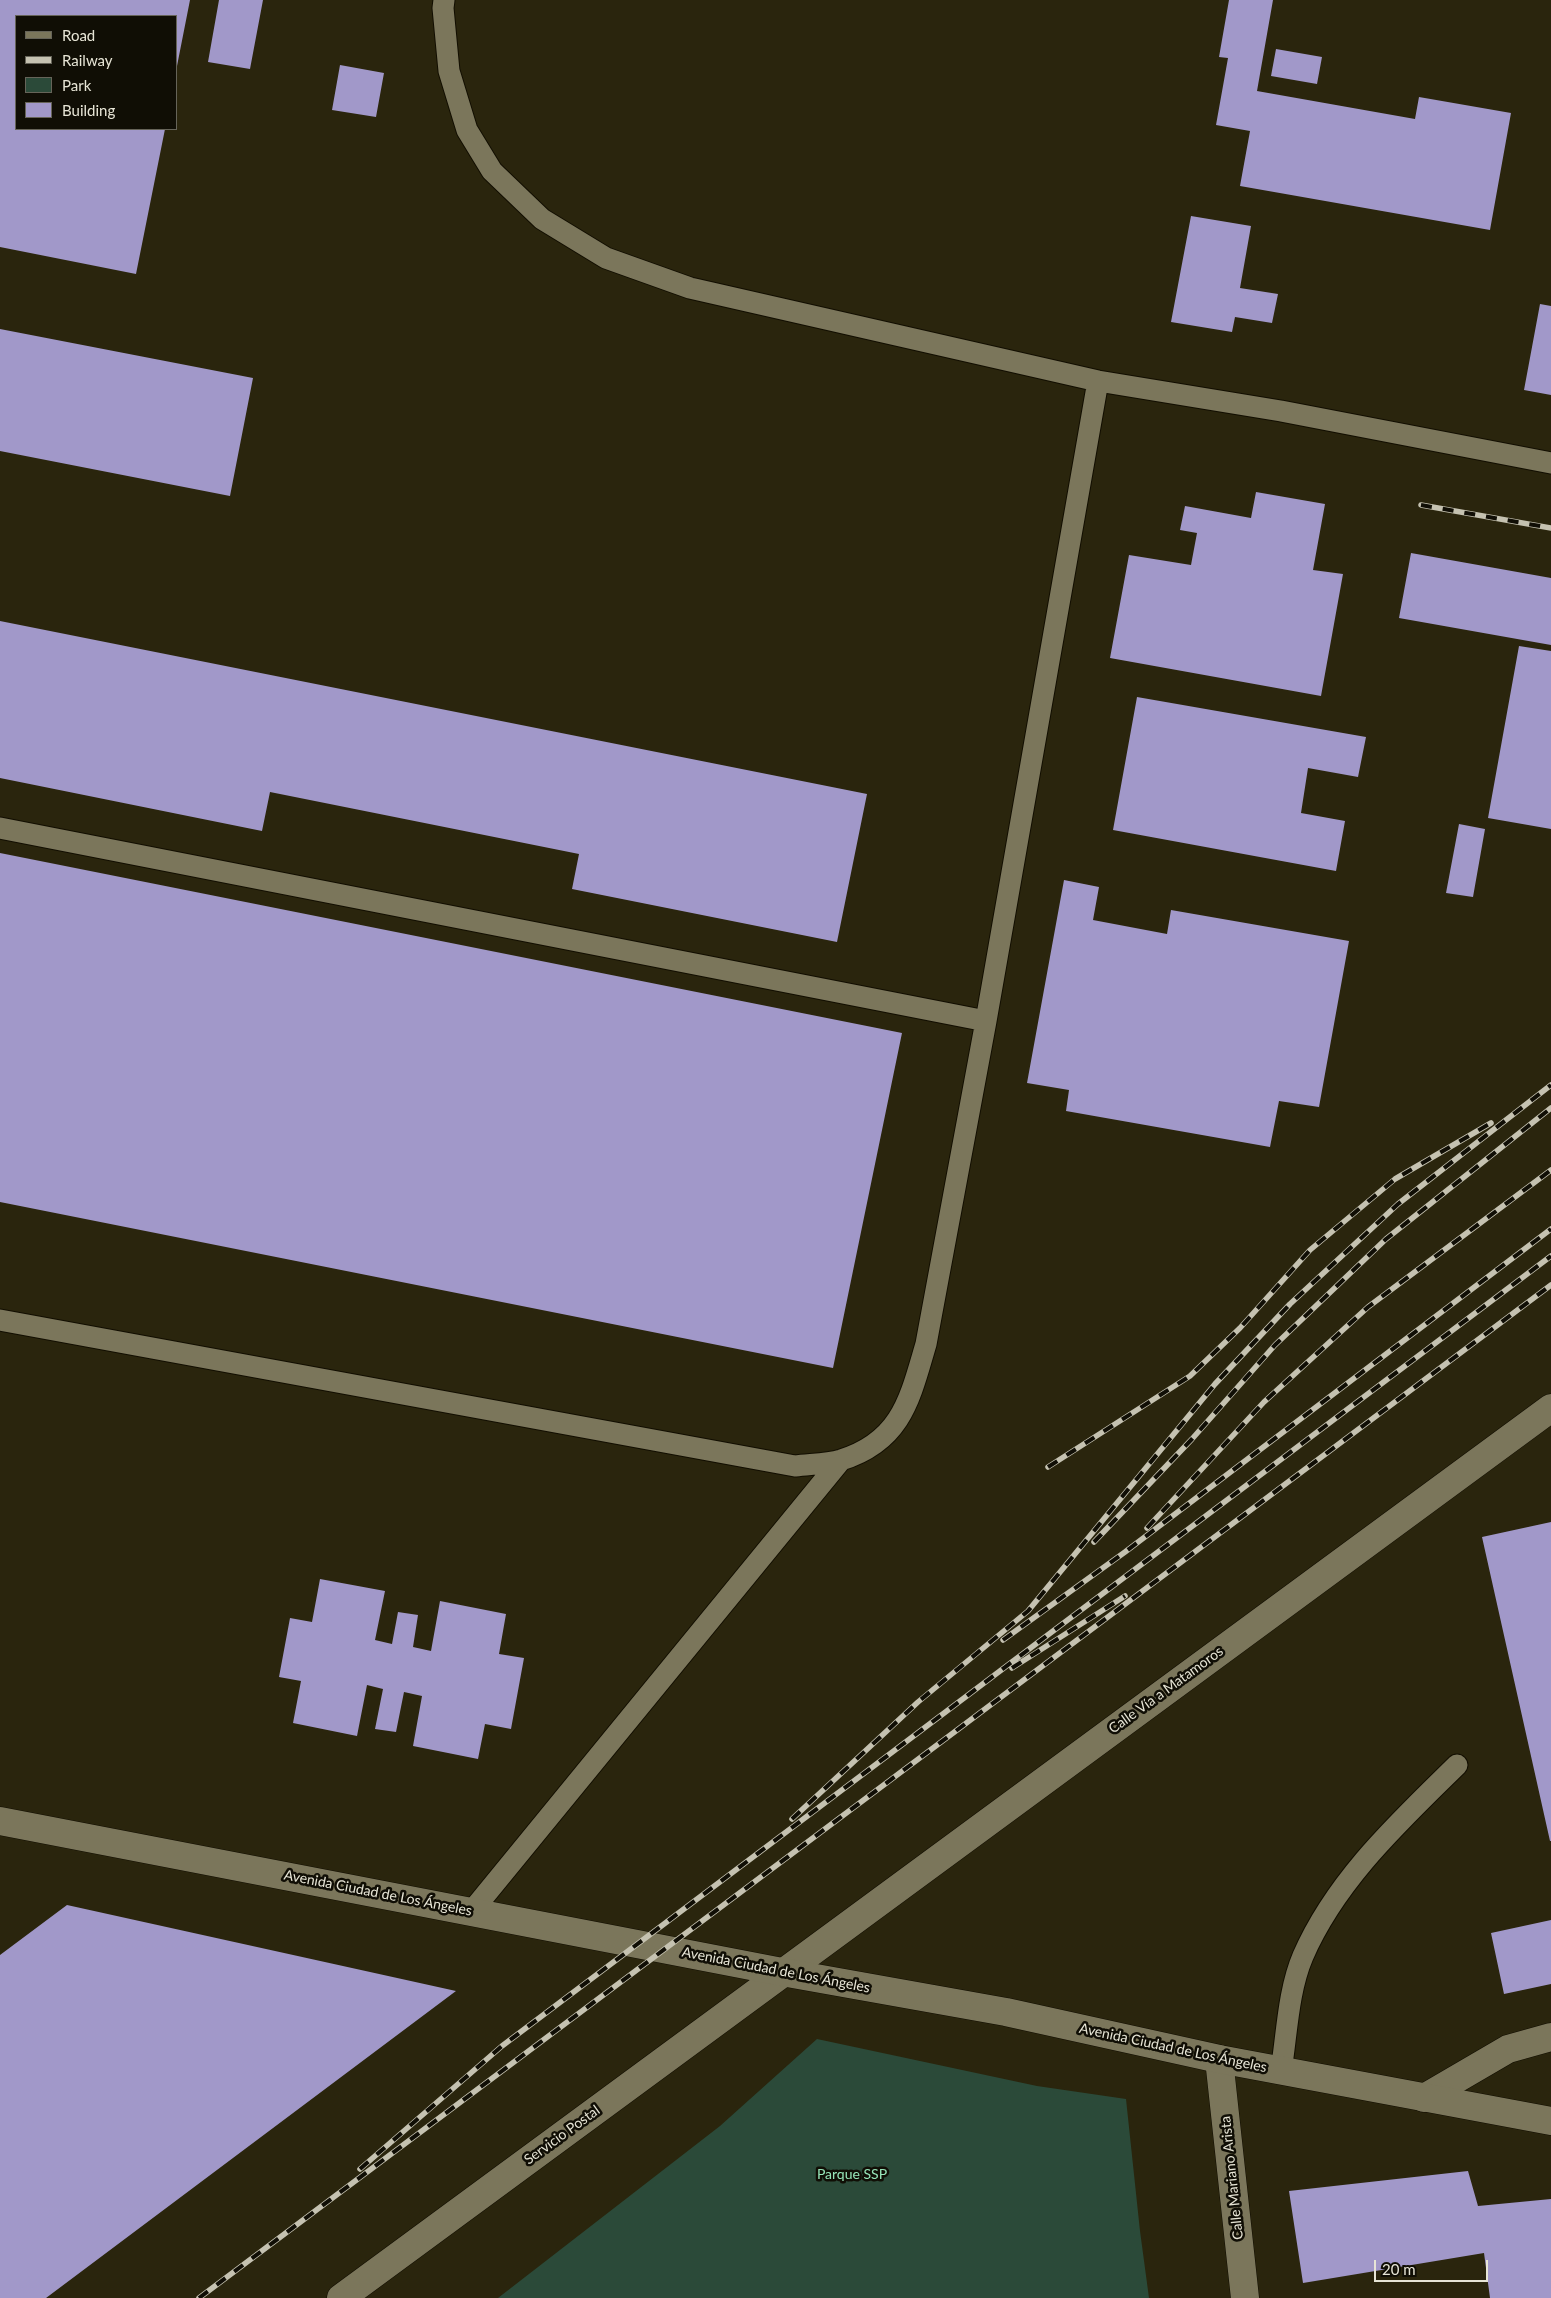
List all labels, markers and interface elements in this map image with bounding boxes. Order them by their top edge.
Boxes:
legend [15,15,178,130]
text: Road [62,26,95,44]
text: Railway [62,51,113,69]
text: Park [62,76,91,94]
text: Building [62,101,115,119]
street label: Calle Vía a Matamoros [1105,1643,1227,1737]
street label: Avenida Ciudad de Los Ángeles [283,1867,473,1919]
street label: Avenida Ciudad de Los Ángeles [681,1944,871,1996]
street label: Avenida Ciudad de Los Ángeles [1078,2020,1268,2076]
street label: Servicio Postal [521,2102,603,2168]
street label: Calle Mariano Arista [1217,2115,1247,2241]
park label: Parque SSP [817,2166,887,2182]
scale bar [1376,2250,1490,2282]
text: 20 m [1382,2260,1416,2278]

